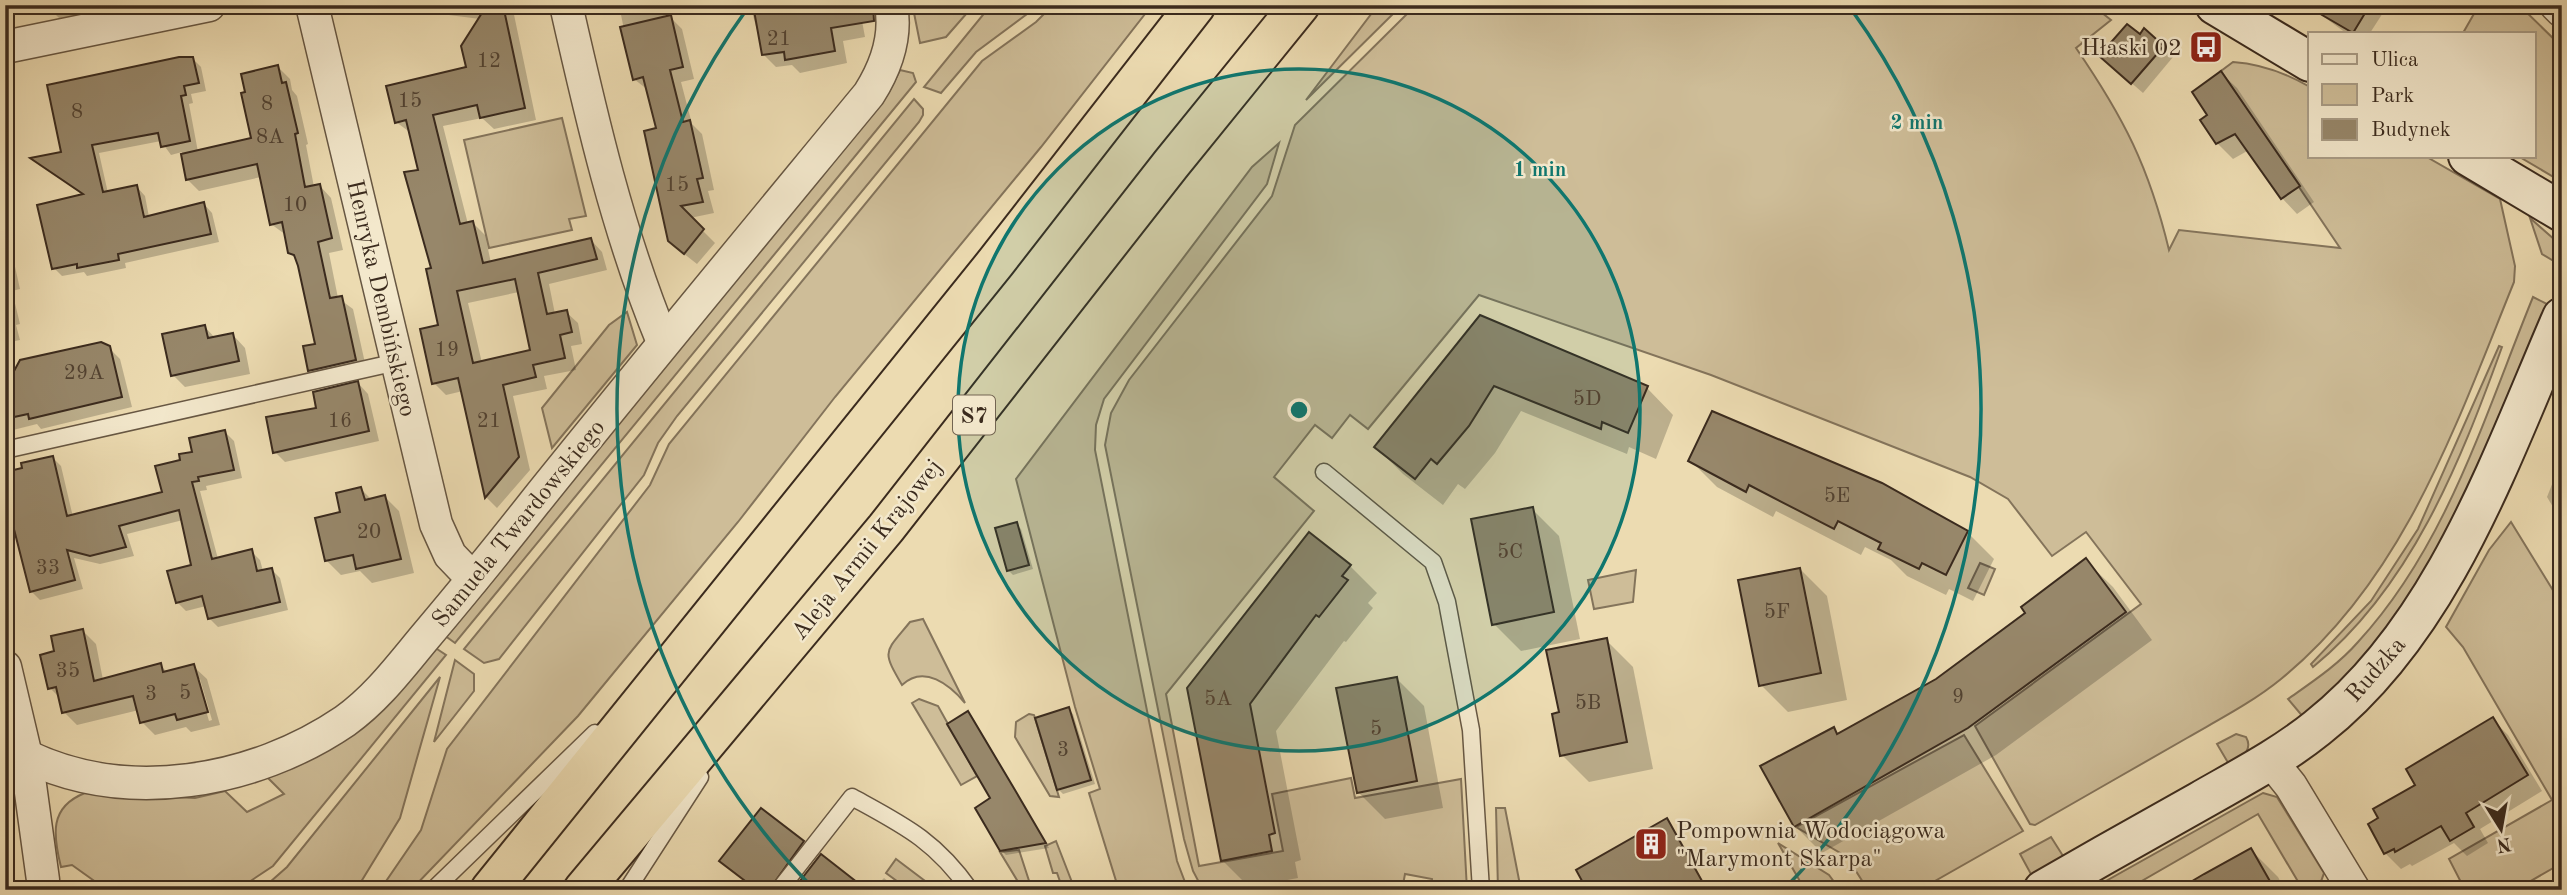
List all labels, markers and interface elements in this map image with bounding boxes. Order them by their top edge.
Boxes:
bus stop icon: Hłaski 02 [2187,28,2225,66]
house number: 21 [767,29,791,50]
legend [2308,32,2536,158]
place label: Hłaski 02 [2081,37,2182,61]
text: Ulica [2371,50,2418,71]
house number: 12 [477,51,501,72]
text: Park [2371,86,2414,107]
house number: 15 [398,91,422,112]
house number: 8 [261,94,273,115]
house number: 8 [71,102,83,123]
text: 2 min [1891,113,1943,134]
text: Budynek [2371,120,2451,141]
house number: 8A [256,127,284,148]
text: 1 min [1514,160,1566,181]
house number: 15 [665,175,689,196]
street label: Henryka Dembińskiego [341,178,419,419]
house number: 10 [283,195,307,216]
house number: 19 [435,340,459,361]
house number: 29A [64,363,104,384]
house number: 5D [1573,389,1601,410]
road number: S7 [953,396,995,434]
centre of rings [1287,398,1311,422]
house number: 16 [328,411,352,432]
house number: 21 [477,411,501,432]
street label: Samuela Twardowskiego [429,416,610,633]
street label: Aleja Armii Krajowej [788,456,947,645]
house number: 5E [1824,486,1850,507]
house number: 20 [357,522,381,543]
house number: 5C [1497,542,1523,563]
house number: 33 [36,558,60,579]
house number: 5F [1764,602,1790,623]
street label: Rudzka [2342,633,2411,707]
house number: 35 [56,661,80,682]
house number: 5 [179,683,191,704]
house number: 3 [145,684,157,705]
house number: 9 [1952,687,1964,708]
house number: 5A [1204,689,1232,710]
house number: 5B [1575,693,1601,714]
house number: 5 [1370,719,1382,740]
house number: 3 [1057,740,1069,761]
north arrow [2466,794,2536,864]
place label: Pompownia Wodociągowa "Marymont Skarpa" [1676,820,1945,872]
building icon: Pompownia Wodociągowa "Marymont Skarpa" [1632,825,1670,863]
text: N [2494,833,2513,854]

